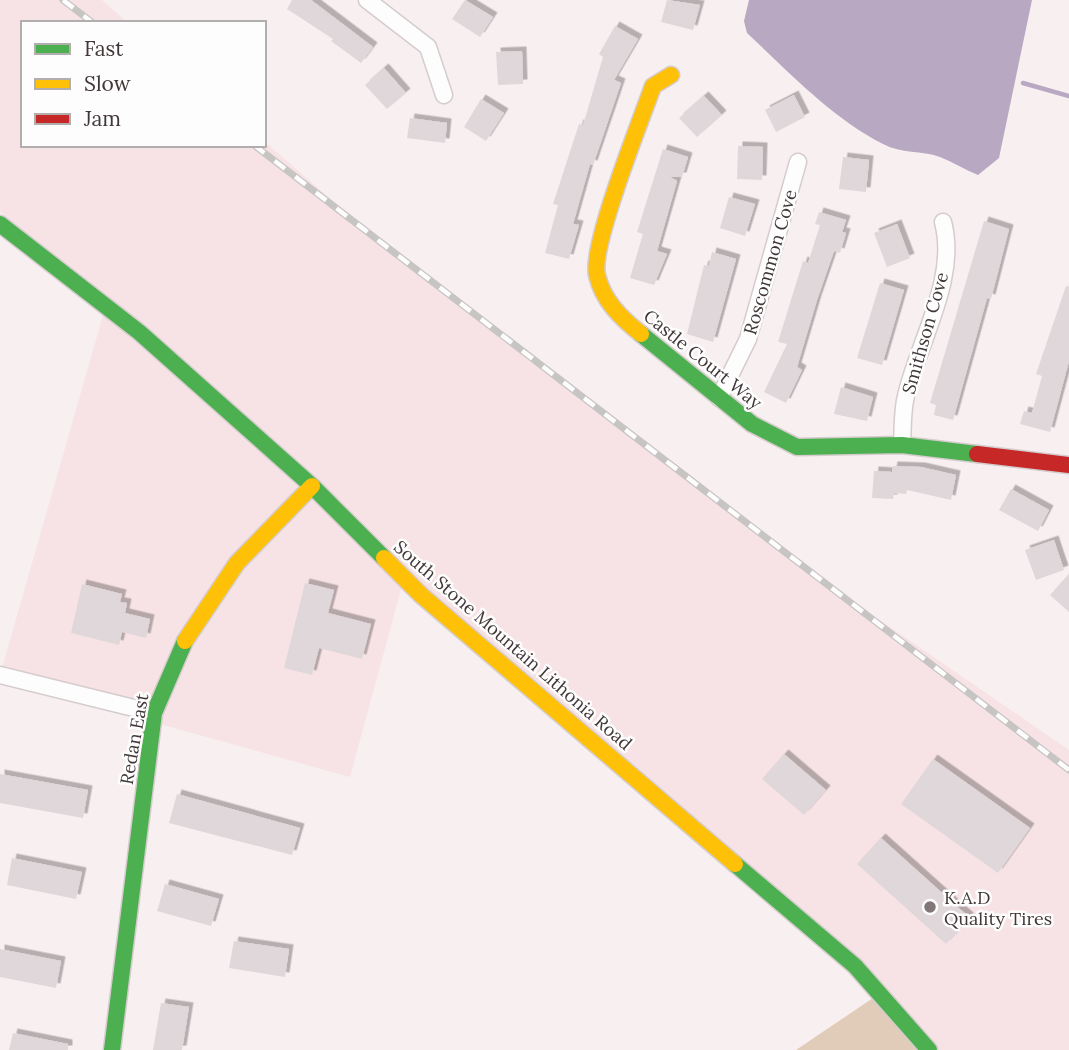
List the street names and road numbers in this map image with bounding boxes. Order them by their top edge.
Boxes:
street label: Roscommon Cove [738,186,802,337]
street label: Smithson Cove [897,269,953,397]
street label: Castle Court Way [639,304,767,414]
street label: South Stone Mountain Lithonia Road [389,535,637,755]
street label: Redan East [115,692,153,786]

